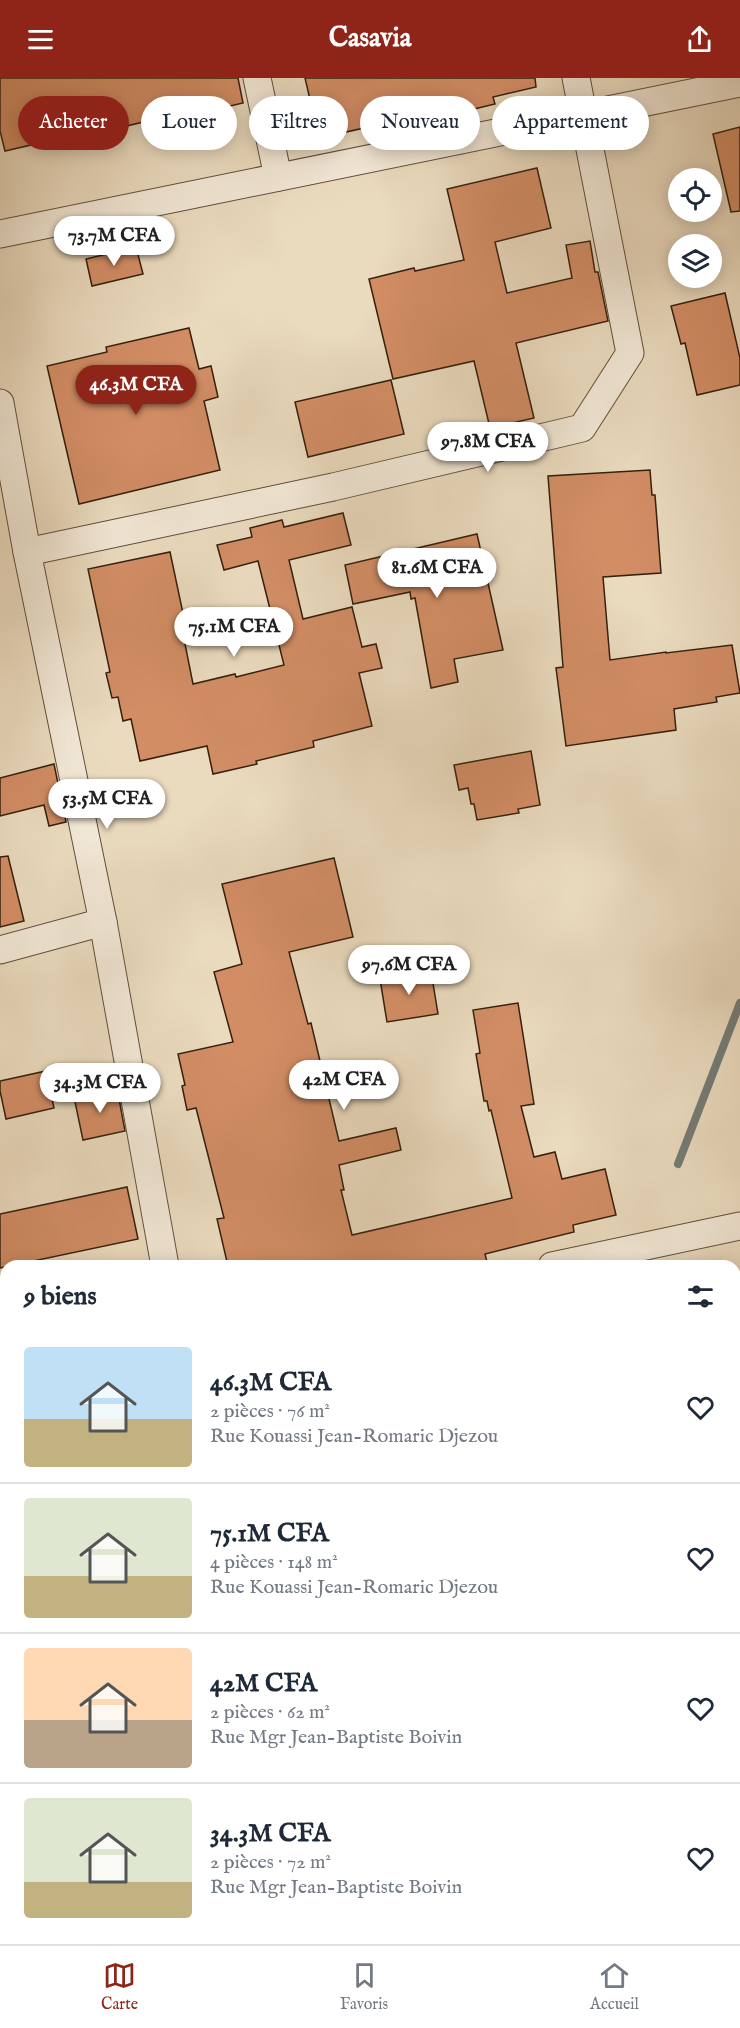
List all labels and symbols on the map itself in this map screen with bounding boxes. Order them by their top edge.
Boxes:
pin: 73.7M CFA [45,216,183,267]
pin: 46.3M CFA [67,365,205,416]
pin: 97.8M CFA [419,422,557,473]
pin: 81.6M CFA [368,548,506,599]
pin: 75.1M CFA [165,607,303,658]
pin: 53.5M CFA [38,779,176,830]
pin: 97.6M CFA [340,945,478,996]
pin: 42M CFA [289,1060,399,1111]
pin: 34.3M CFA [31,1063,169,1114]

